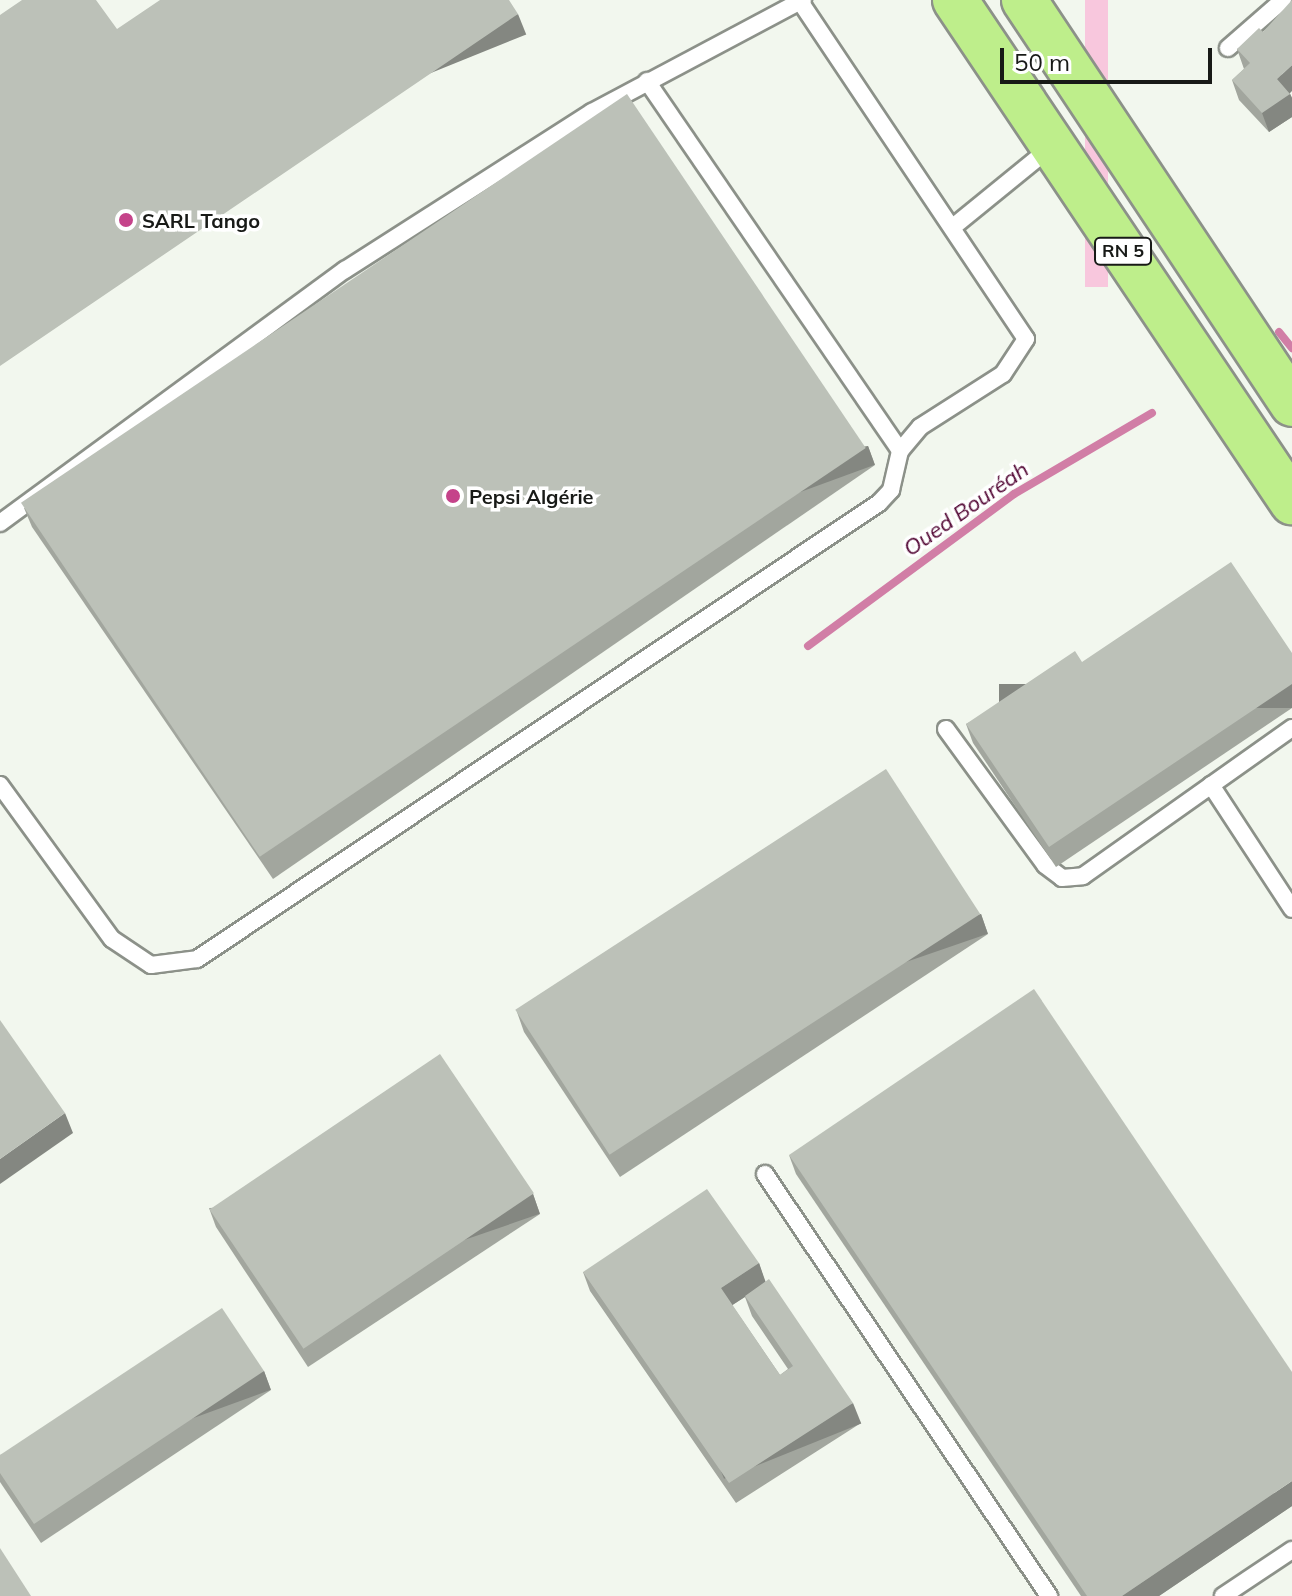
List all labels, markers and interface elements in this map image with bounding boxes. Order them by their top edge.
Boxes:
scale bar [1004,32,1216,82]
text: 50 m [1014,47,1070,77]
place label: SARL Tango [142,208,260,232]
marker: SARL Tango [117,211,135,229]
road number: RN 5 [1093,237,1153,265]
water label: Oued Bouréah [898,456,1034,562]
place label: Pepsi Algérie [469,484,594,508]
marker: Pepsi Algérie [444,487,462,505]

